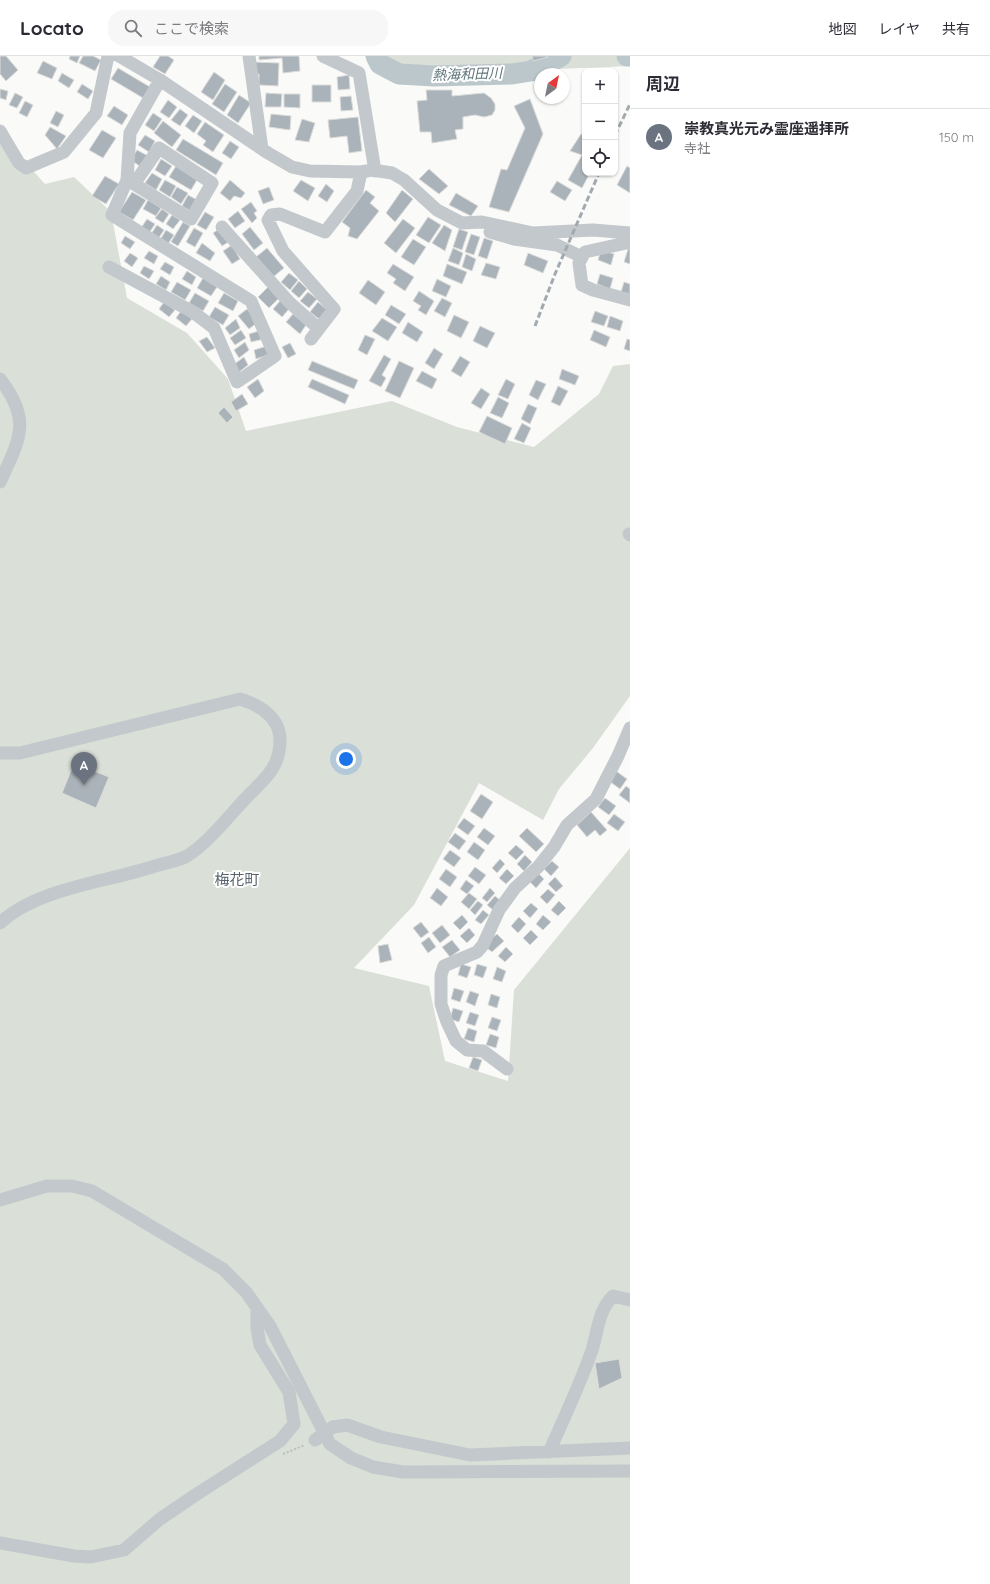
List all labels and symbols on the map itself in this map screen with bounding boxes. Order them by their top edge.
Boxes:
water label: 熱海和田川 [432,64,504,84]
north arrow [534,68,570,104]
your location [336,749,356,769]
pin: A [71,752,97,785]
district label: 梅花町 [214,870,260,889]

